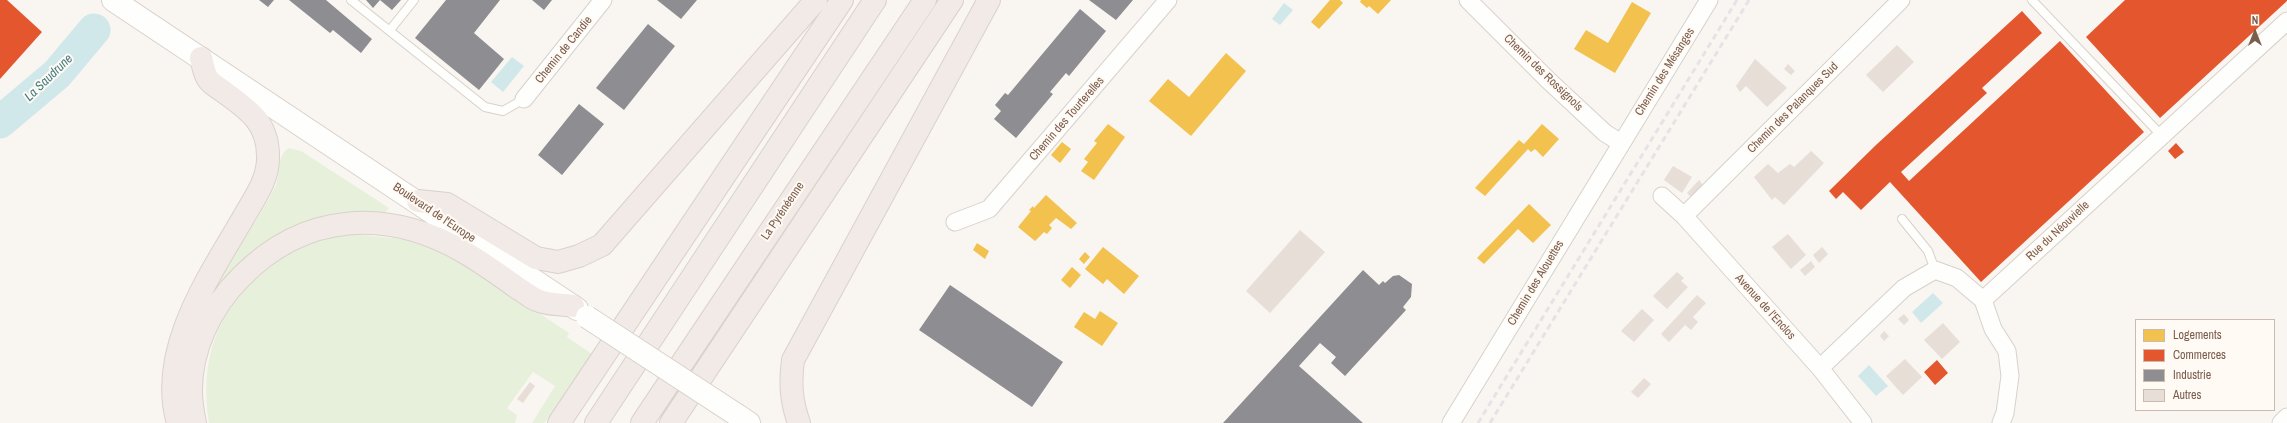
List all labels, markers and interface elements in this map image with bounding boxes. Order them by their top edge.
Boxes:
north arrow [2235,12,2275,52]
street label: Chemin de Candie [532,13,596,87]
text: N [2252,13,2258,27]
street label: Chemin des Mésanges [1632,25,1698,119]
street label: Chemin des Rossignols [1500,32,1586,114]
water label: La Saudrune [22,51,76,105]
street label: Chemin des Palanques Sud [1745,60,1841,156]
street label: Chemin des Tourterelles [1027,74,1107,164]
street label: La Pyrénéenne [758,179,808,243]
street label: Boulevard de l'Europe [390,180,478,246]
street label: Rue du Néouvielle [2023,198,2093,264]
street label: Chemin des Alouettes [1505,238,1567,328]
street label: Avenue de l'Enclos [1732,271,1798,343]
legend [2135,319,2275,411]
text: Logements [2173,327,2222,343]
text: Commerces [2173,347,2226,363]
text: Industrie [2173,367,2211,383]
text: Autres [2173,387,2201,403]

